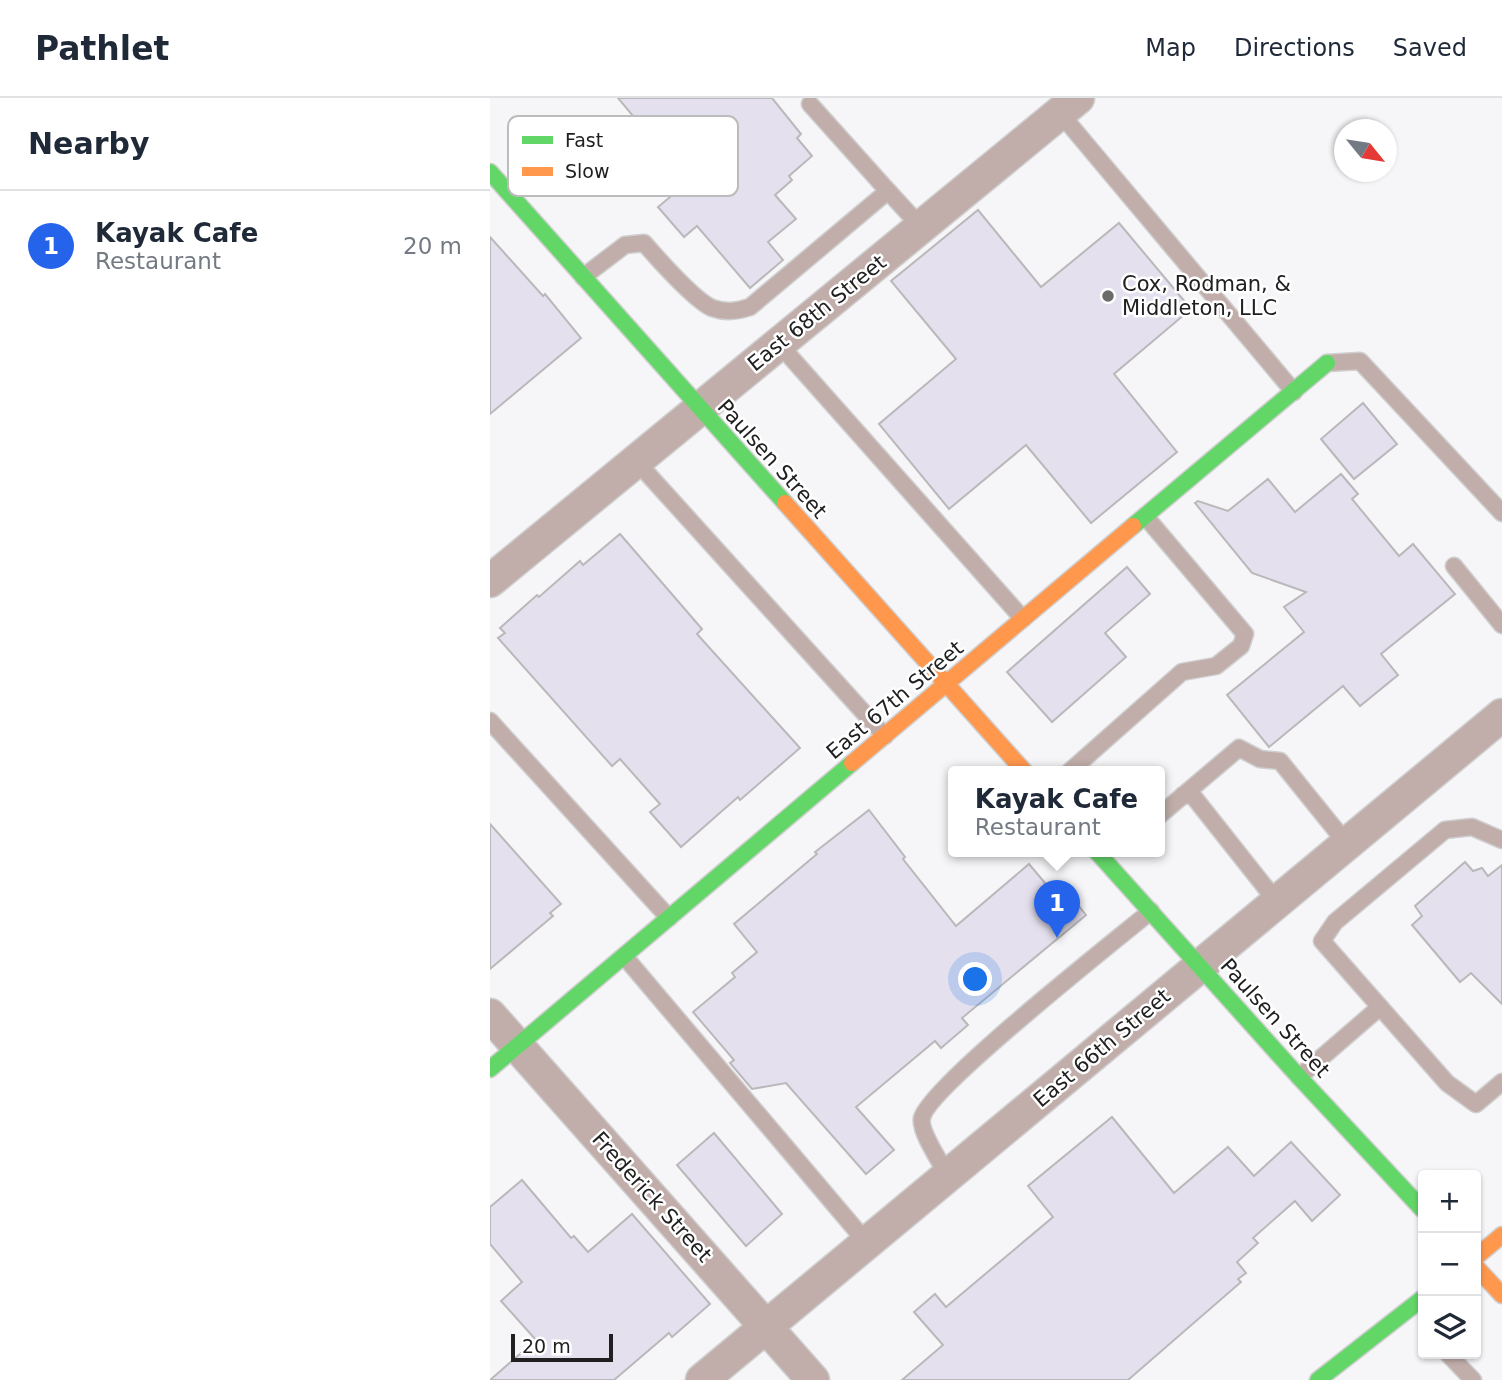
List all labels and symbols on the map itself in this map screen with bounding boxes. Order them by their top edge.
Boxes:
legend [508,116,738,196]
north arrow [1334,119,1397,182]
text: Fast [565,129,603,151]
text: Slow [565,160,610,182]
street label: East 68th Street [743,250,891,376]
place label: Cox, Rodman, & Middleton, LLC [1122,272,1291,320]
marker: Cox, Rodman, & Middleton, LLC [1100,288,1116,304]
street label: Paulsen Street [712,395,832,523]
street label: East 67th Street [822,636,968,764]
pin: 1 [1034,880,1080,938]
street label: Paulsen Street [1215,954,1335,1082]
your location [958,962,992,996]
street label: East 66th Street [1029,984,1175,1112]
street label: Frederick Street [587,1127,717,1267]
scale bar [511,1331,612,1363]

